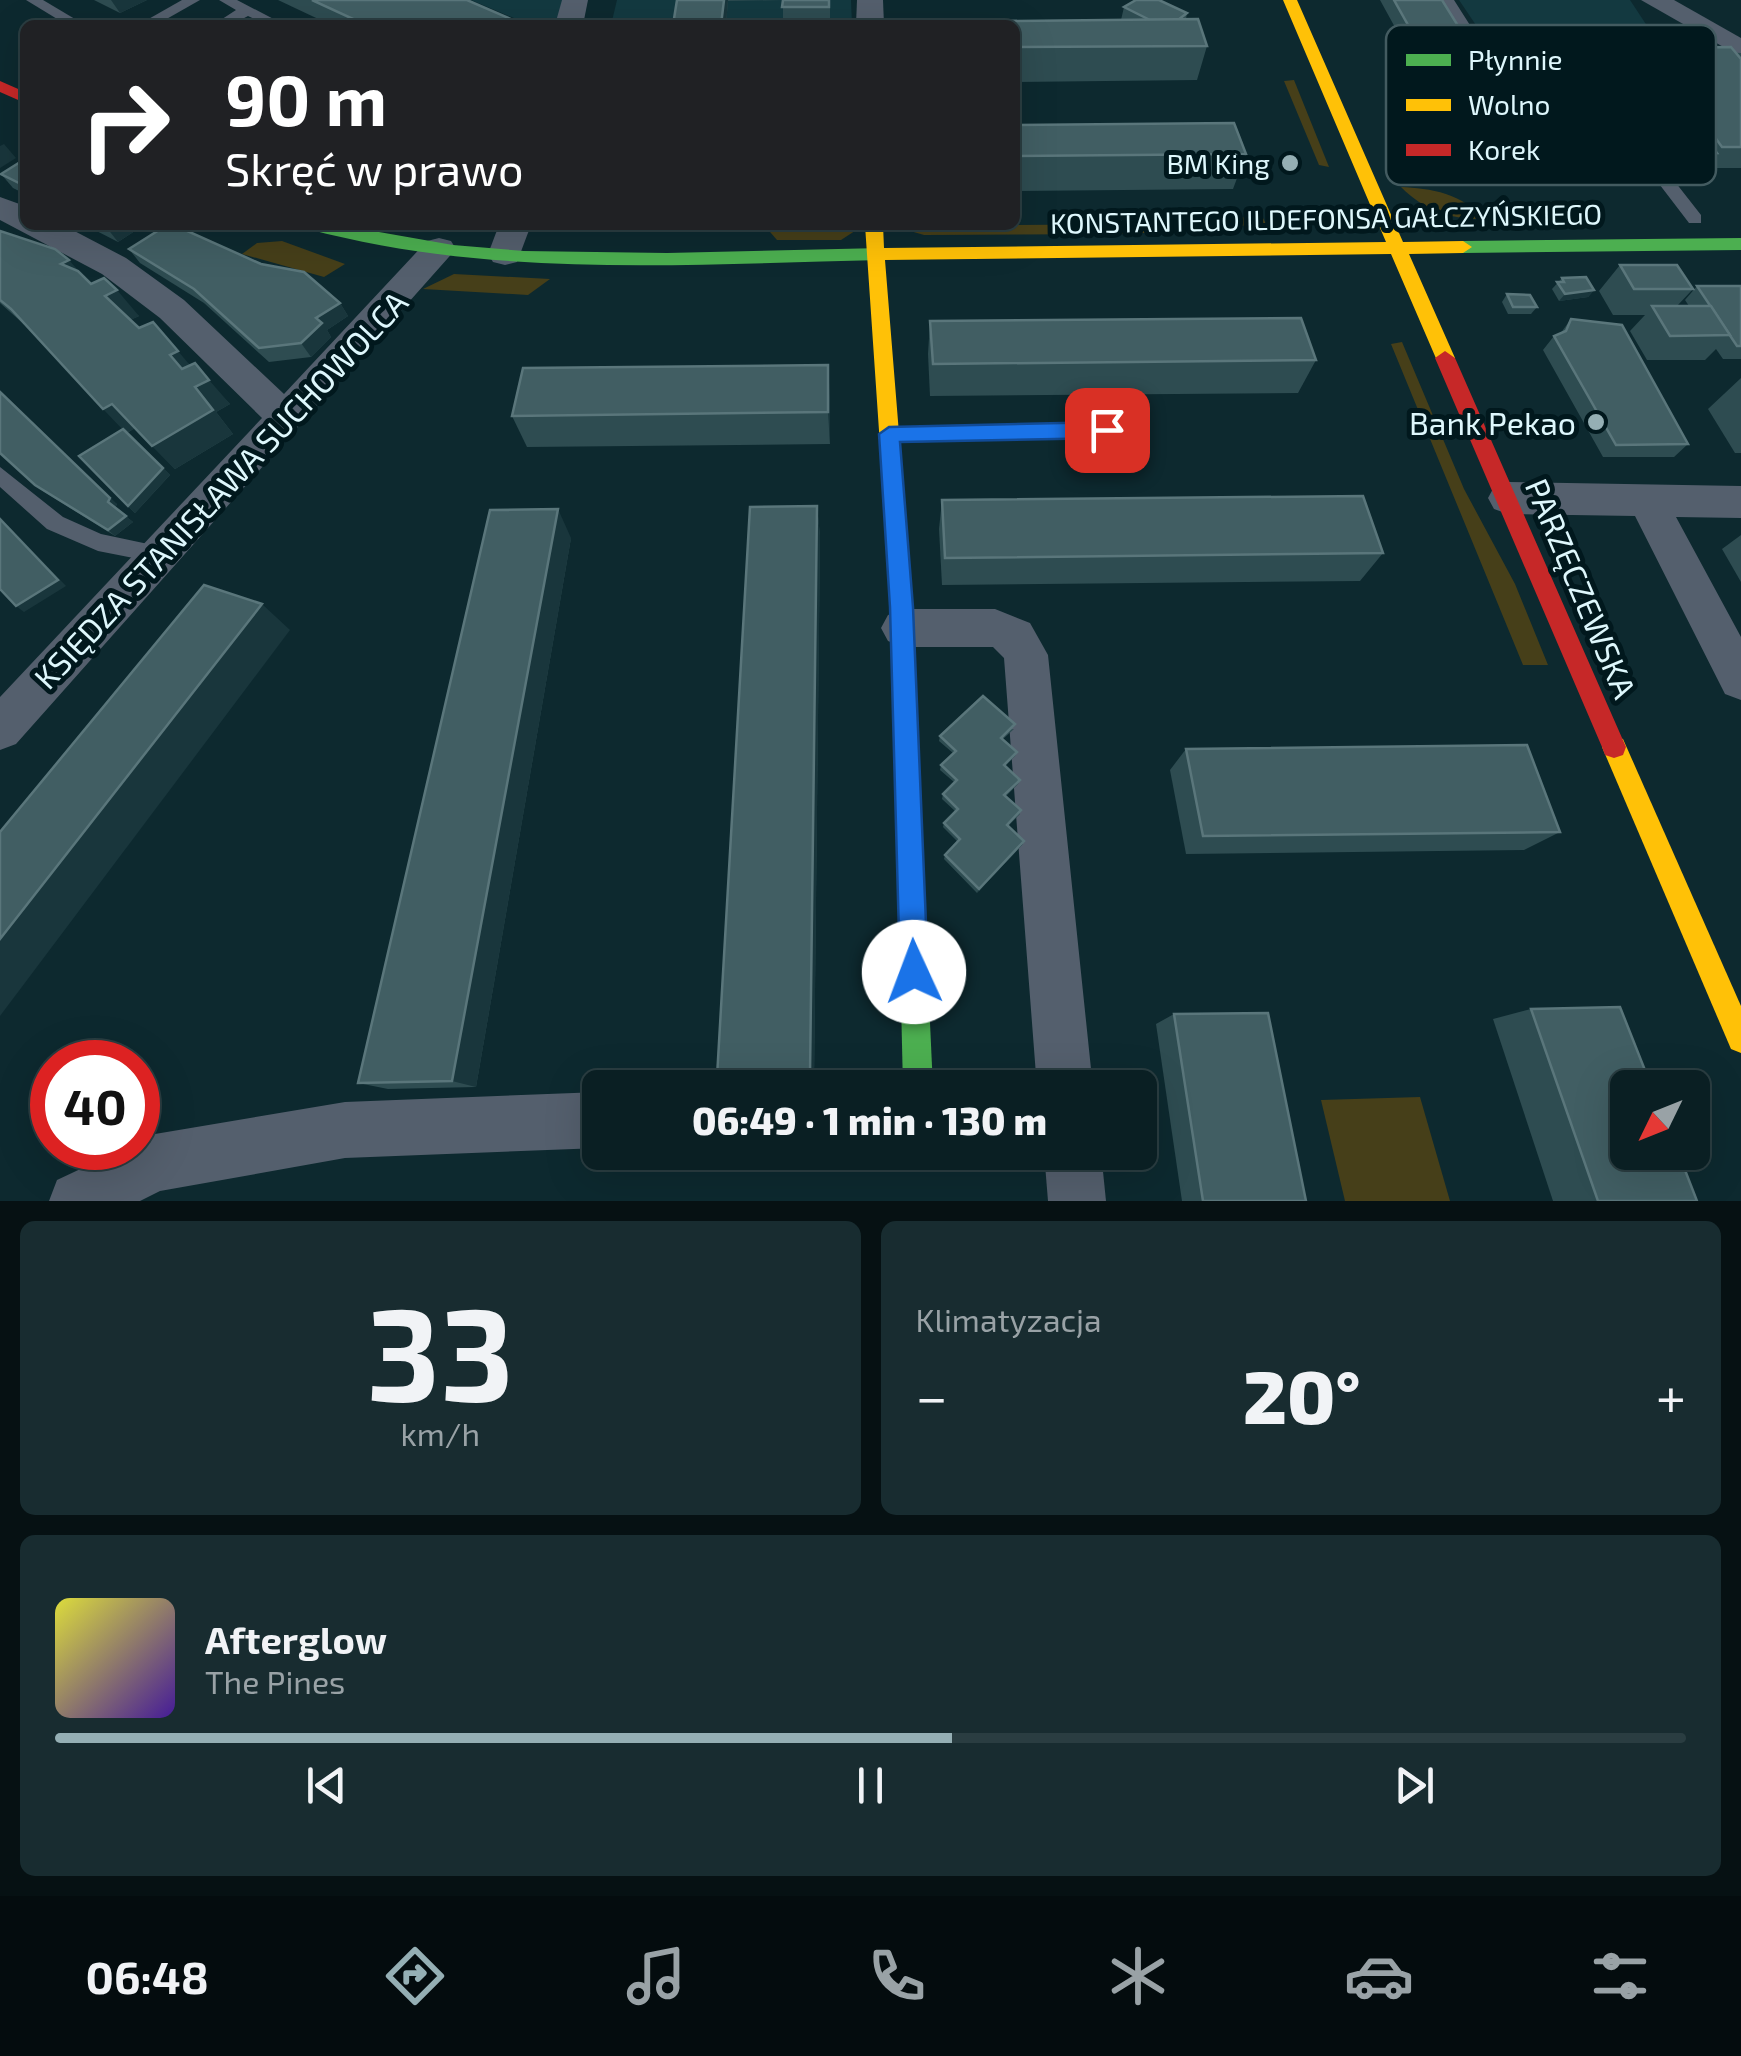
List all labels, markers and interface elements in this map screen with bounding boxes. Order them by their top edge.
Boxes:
legend [1386,25,1716,185]
text: Płynnie [1468,42,1562,76]
text: 90 m [225,56,387,140]
icon: right [60,60,190,190]
text: Wolno [1468,87,1550,121]
text: Korek [1468,132,1540,166]
text: Skręć w prawo [225,141,524,195]
place label: BM King [1166,146,1270,180]
marker: BM King [1279,152,1301,174]
street label: KONSTANTEGO ILDEFONSA GAŁCZYŃSKIEGO [1050,196,1602,240]
street label: KSIĘDZA STANISŁAWA SUCHOWOLCA [25,282,415,696]
pin [1065,388,1150,473]
icon: arrive [1080,403,1135,458]
place label: Bank Pekao [1409,403,1576,441]
marker: Bank Pekao [1585,411,1607,433]
street label: PARZĘCZEWSKA [1519,473,1645,704]
position arrow [862,920,966,1024]
speed limit sign: 40 [30,1040,160,1170]
north arrow [1610,1070,1710,1170]
map controls [1610,1070,1710,1170]
text: 06:49 · 1 min · 130 m [692,1097,1047,1143]
text: 33 [367,1271,514,1427]
text: Klimatyzacja [916,1300,1102,1338]
text: 20° [1243,1349,1361,1439]
text: − [916,1362,948,1428]
text: + [1656,1362,1686,1428]
text: km/h [401,1414,480,1452]
text: Afterglow [205,1616,387,1662]
text: The Pines [205,1662,345,1700]
icon: previous [299,1758,354,1813]
icon: pause [843,1758,898,1813]
icon: next [1387,1758,1442,1813]
icon: directions [380,1941,450,2011]
icon: music [621,1941,691,2011]
icon: phone [862,1941,932,2011]
icon: climate [1103,1941,1173,2011]
icon: car [1344,1941,1414,2011]
icon: filters [1585,1941,1655,2011]
text: 06:48 [86,1949,209,2003]

